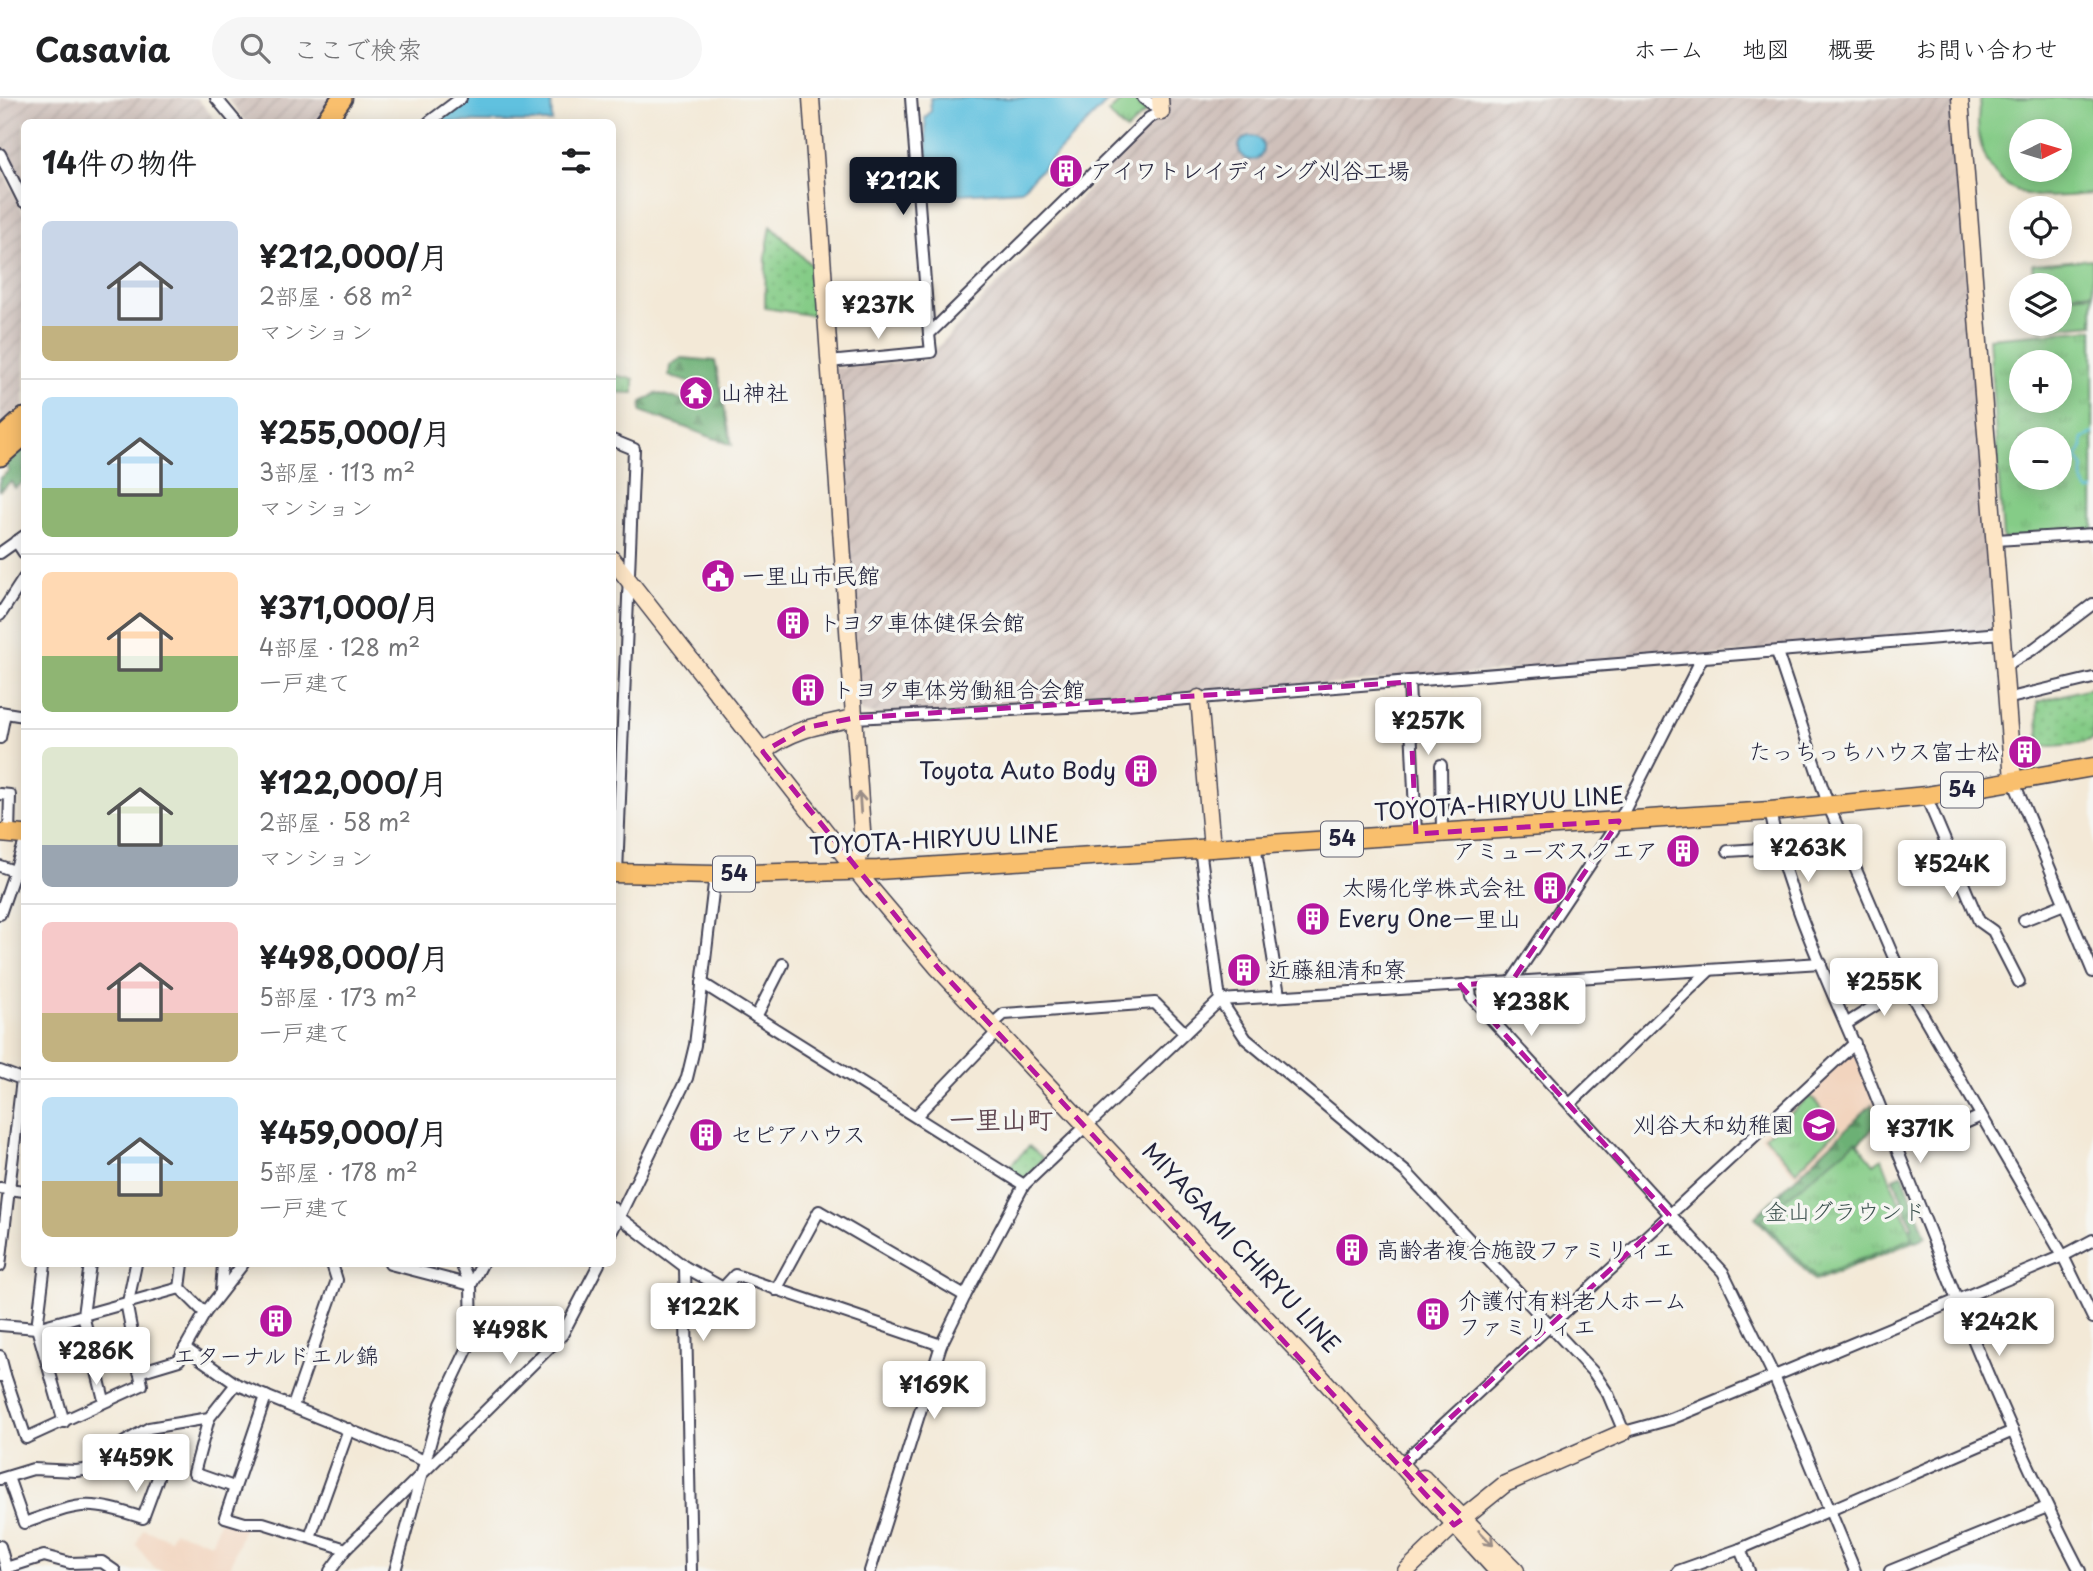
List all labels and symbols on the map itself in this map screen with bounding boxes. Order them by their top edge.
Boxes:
north arrow [2009,119,2072,182]
building icon: アイワトレイディング刈谷工場 [1047,152,1085,190]
place label: アイワトレイディング刈谷工場 [1090,152,1410,187]
pin: ¥212K [854,158,952,217]
pin: ¥237K [829,282,927,341]
temple icon: 山神社 [677,374,715,412]
place label: 山神社 [720,374,789,409]
public building icon: 一里山市民館 [699,557,737,595]
place label: 一里山市民館 [742,557,880,592]
building icon: トヨタ車体健保会館 [774,604,812,642]
place label: トヨタ車体健保会館 [818,604,1025,639]
building icon: トヨタ車体労働組合会館 [789,671,827,709]
place label: トヨタ車体労働組合会館 [832,671,1085,706]
pin: ¥257K [1379,698,1477,757]
place label: たっちっちハウス富士松 [1748,733,2000,768]
building icon: たっちっちハウス富士松 [2006,733,2044,771]
place label: Toyota Auto Body [919,752,1116,787]
building icon: Toyota Auto Body [1122,752,1160,790]
road number: 54 [1941,772,1983,808]
street label: TOYOTA-HIRYUU LINE [1373,776,1625,829]
one-way arrow [853,792,866,815]
street label: TOYOTA-HIRYUU LINE [808,814,1060,863]
road number: 54 [1321,822,1363,856]
pin: ¥263K [1759,824,1857,884]
place label: アミューズスクエア [1453,832,1658,867]
building icon: アミューズスクエア [1664,832,1702,870]
pin: ¥524K [1903,840,2001,900]
road number: 54 [713,856,755,892]
place label: 太陽化学株式会社 [1342,869,1526,904]
building icon: 太陽化学株式会社 [1531,869,1569,907]
building icon: Every One一里山 [1294,900,1332,938]
place label: Every One一里山 [1338,900,1521,935]
building icon: 近藤組清和寮 [1225,951,1263,989]
place label: 近藤組清和寮 [1268,951,1406,986]
pin: ¥255K [1835,958,1933,1018]
pin: ¥238K [1482,978,1580,1038]
district label: 一里山町 [949,1099,1053,1138]
pin: ¥371K [1871,1105,1969,1165]
place label: 刈谷大和幼稚園 [1633,1106,1794,1141]
school or university icon: 刈谷大和幼稚園 [1800,1106,1838,1144]
building icon: セピアハウス [687,1116,725,1154]
place label: セピアハウス [730,1116,866,1151]
street label: MIYAGAMI CHIRYU LINE [1135,1134,1349,1360]
park label: 金山グラウンド [1765,1193,1926,1228]
building icon: 高齢者複合施設ファミリィエ [1333,1231,1371,1269]
place label: 高齢者複合施設ファミリィエ [1376,1231,1675,1266]
place label: 介護付有料老人ホーム ファミリィエ [1458,1282,1687,1343]
pin: ¥122K [654,1284,752,1343]
building icon: 介護付有料老人ホーム ファミリィエ [1414,1295,1452,1333]
pin: ¥242K [1950,1298,2048,1358]
building icon: エターナルドエル錦 [257,1302,295,1340]
pin: ¥498K [461,1306,559,1366]
pin: ¥286K [47,1328,145,1387]
place label: エターナルドエル錦 [173,1337,379,1372]
pin: ¥169K [885,1362,983,1421]
pin: ¥459K [87,1434,185,1494]
one-way arrow [1477,1530,1494,1547]

